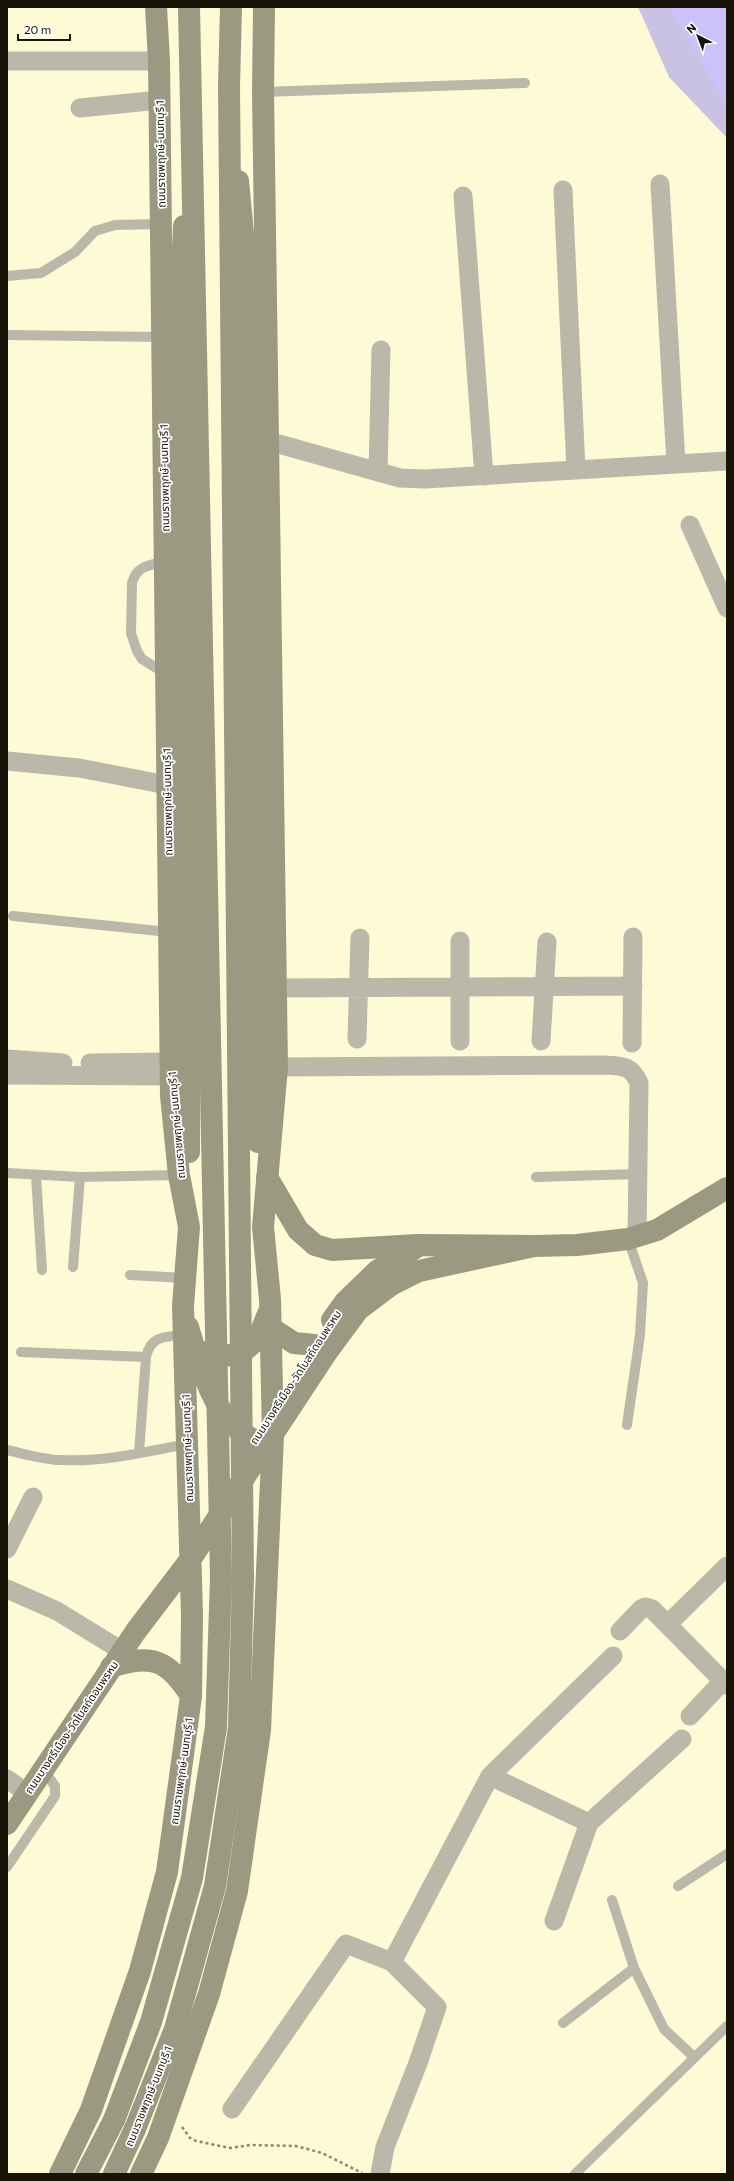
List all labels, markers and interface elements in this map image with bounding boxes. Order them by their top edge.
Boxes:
scale bar [18,16,70,42]
north arrow [678,16,718,56]
text: N [684,21,698,36]
text: 20 m [24,22,51,36]
street label: ถนนราชพฤกษ์-นนทบุรี 1 [153,100,168,208]
street label: ถนนราชพฤกษ์-นนทบุรี 1 [157,424,172,532]
street label: ถนนราชพฤกษ์-นนทบุรี 1 [160,748,175,856]
street label: ถนนราชพฤกษ์-นนทบุรี 1 [165,1071,188,1179]
street label: ถนนบางศรีเมือง-วัดโบสถ์ดอนพรหม [247,1307,343,1447]
street label: ถนนราชพฤกษ์-นนทบุรี 1 [179,1394,196,1502]
street label: ถนนบางศรีเมือง-วัดโบสถ์ดอนพรหม [22,1658,120,1796]
street label: ถนนราชพฤกษ์-นนทบุรี 1 [167,1717,196,1825]
street label: ถนนราชพฤกษ์-นนทบุรี 1 [122,2044,175,2149]

